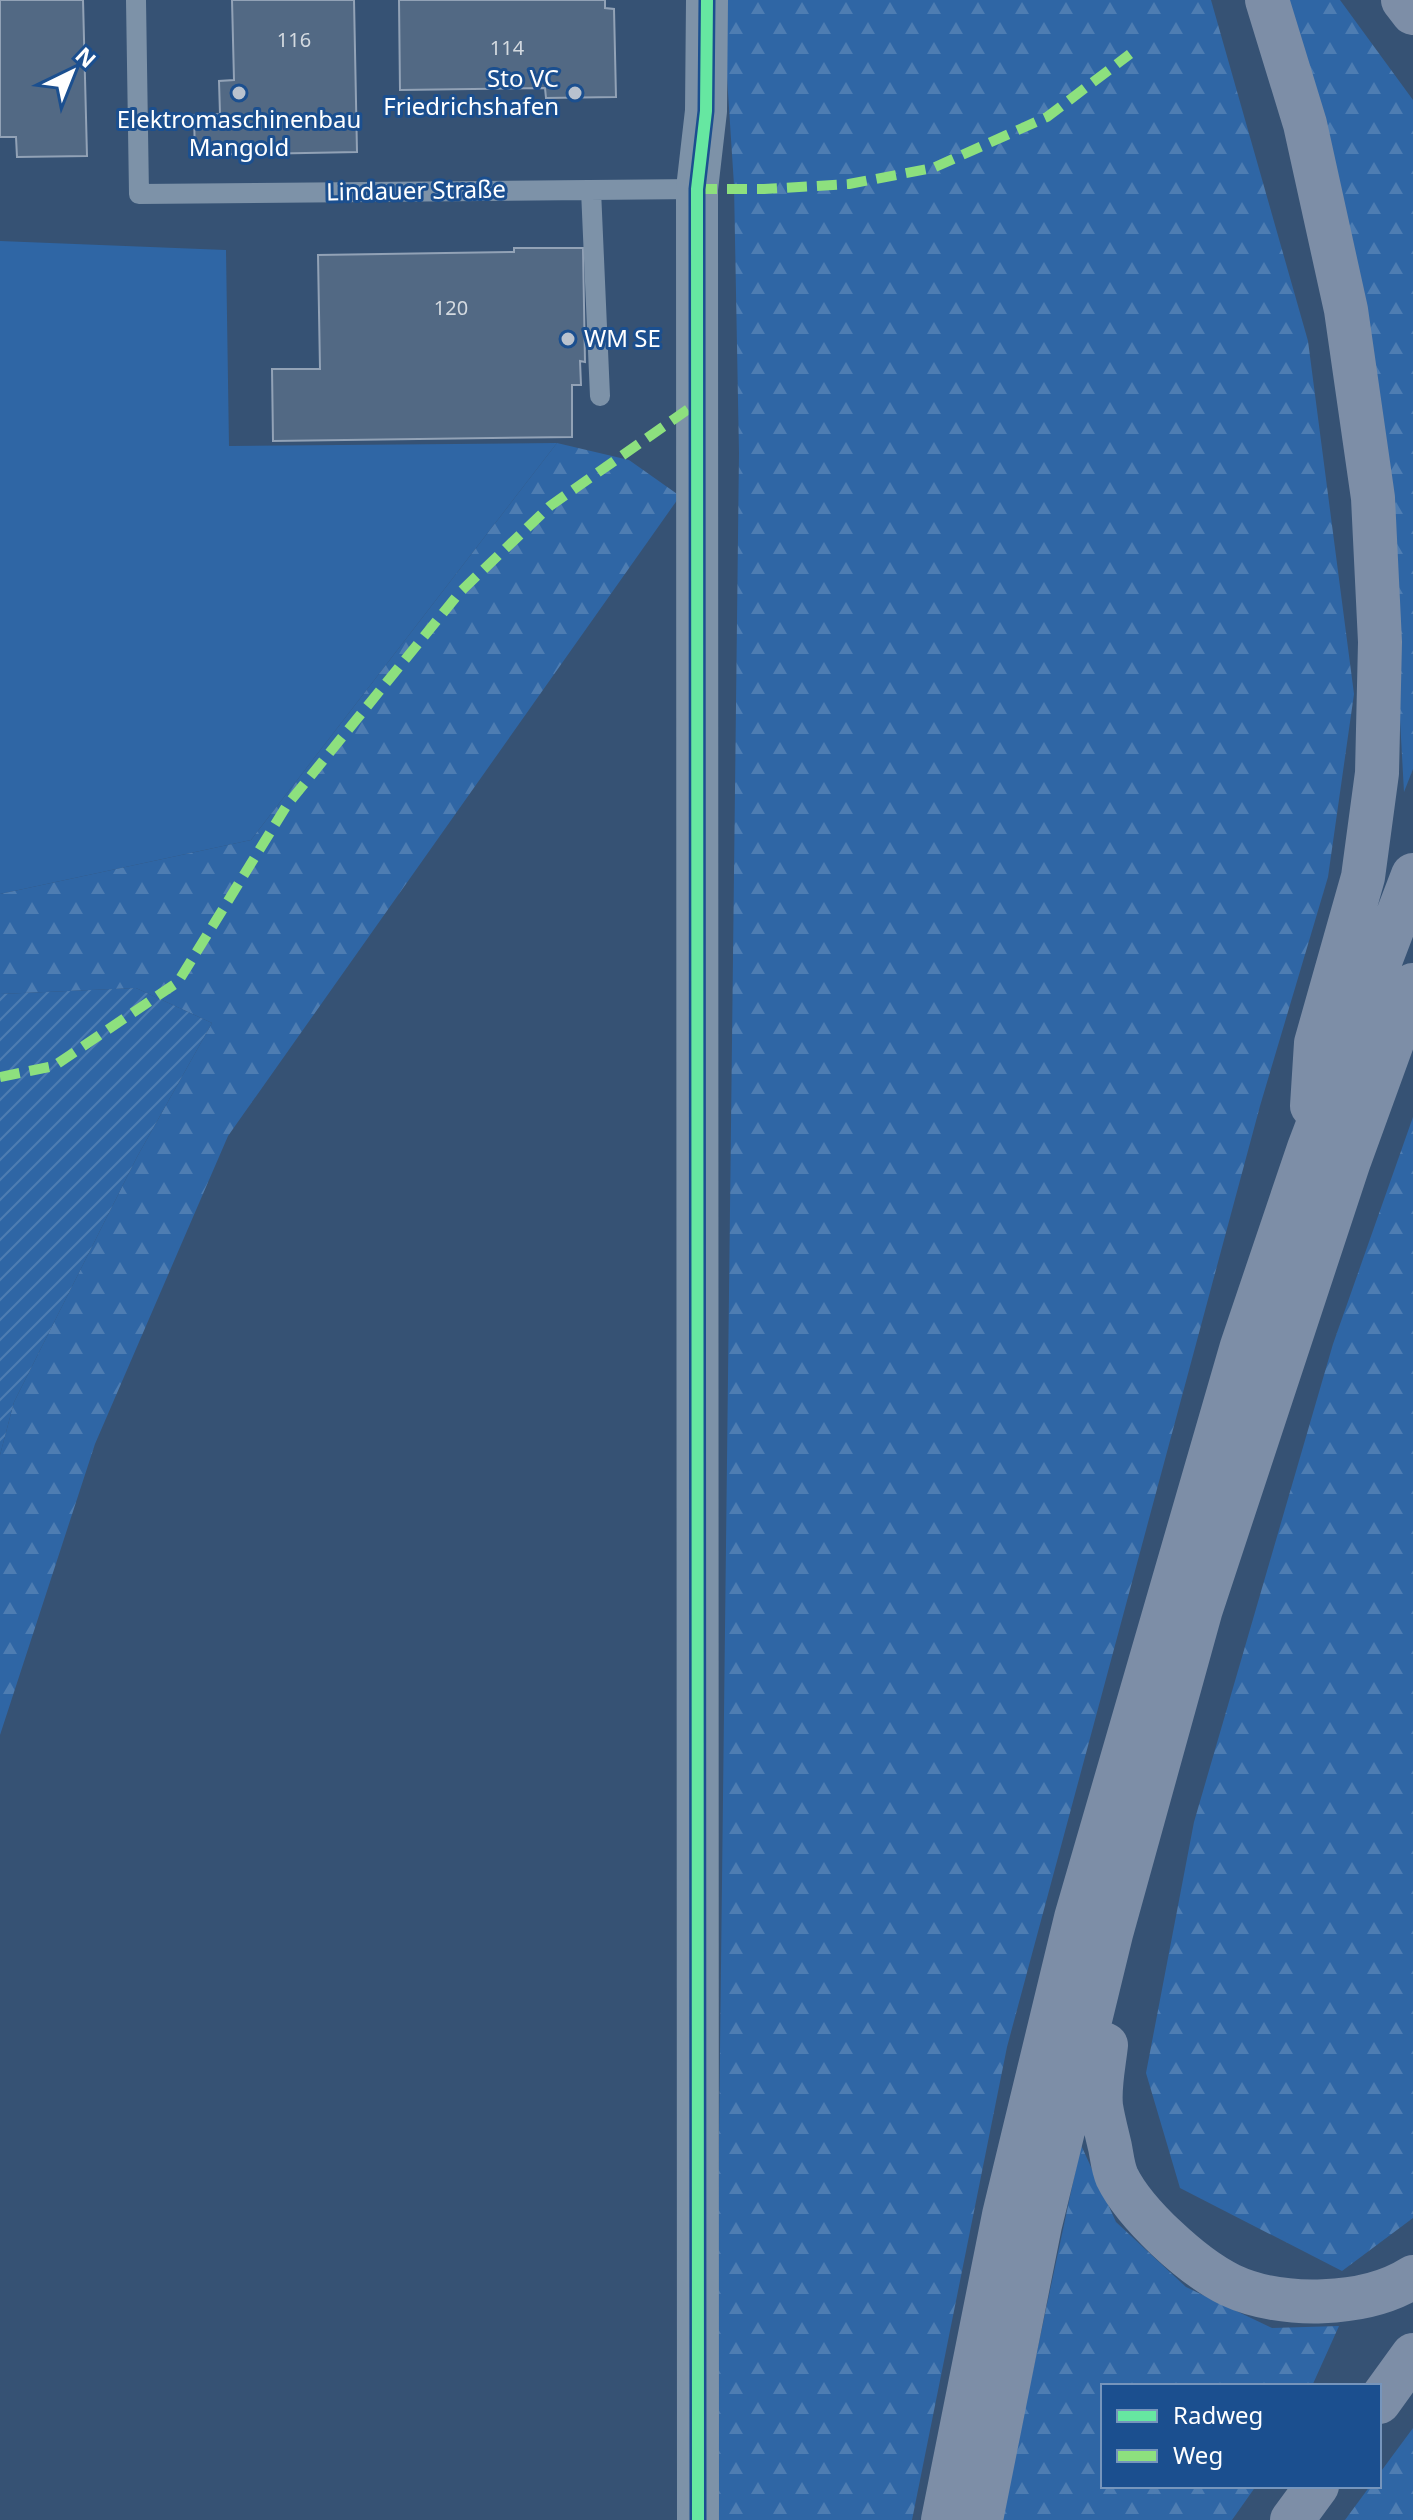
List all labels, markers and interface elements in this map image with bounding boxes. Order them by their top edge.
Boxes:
house number: 116 [277,26,311,53]
north arrow [32,32,112,112]
house number: 114 [490,34,525,61]
text: N [70,40,103,74]
place label: Sto VC Friedrichshafen [383,61,559,122]
marker: Elektromaschinenbau Mangold [230,84,248,102]
marker: Sto VC Friedrichshafen [566,84,584,102]
place label: Elektromaschinenbau Mangold [117,102,361,163]
street label: Lindauer Straße [326,171,506,208]
house number: 120 [434,294,468,321]
place label: WM SE [584,321,661,354]
marker: WM SE [559,330,577,348]
legend [1101,2384,1381,2488]
text: Radweg [1173,2398,1263,2431]
text: Weg [1173,2438,1223,2471]

